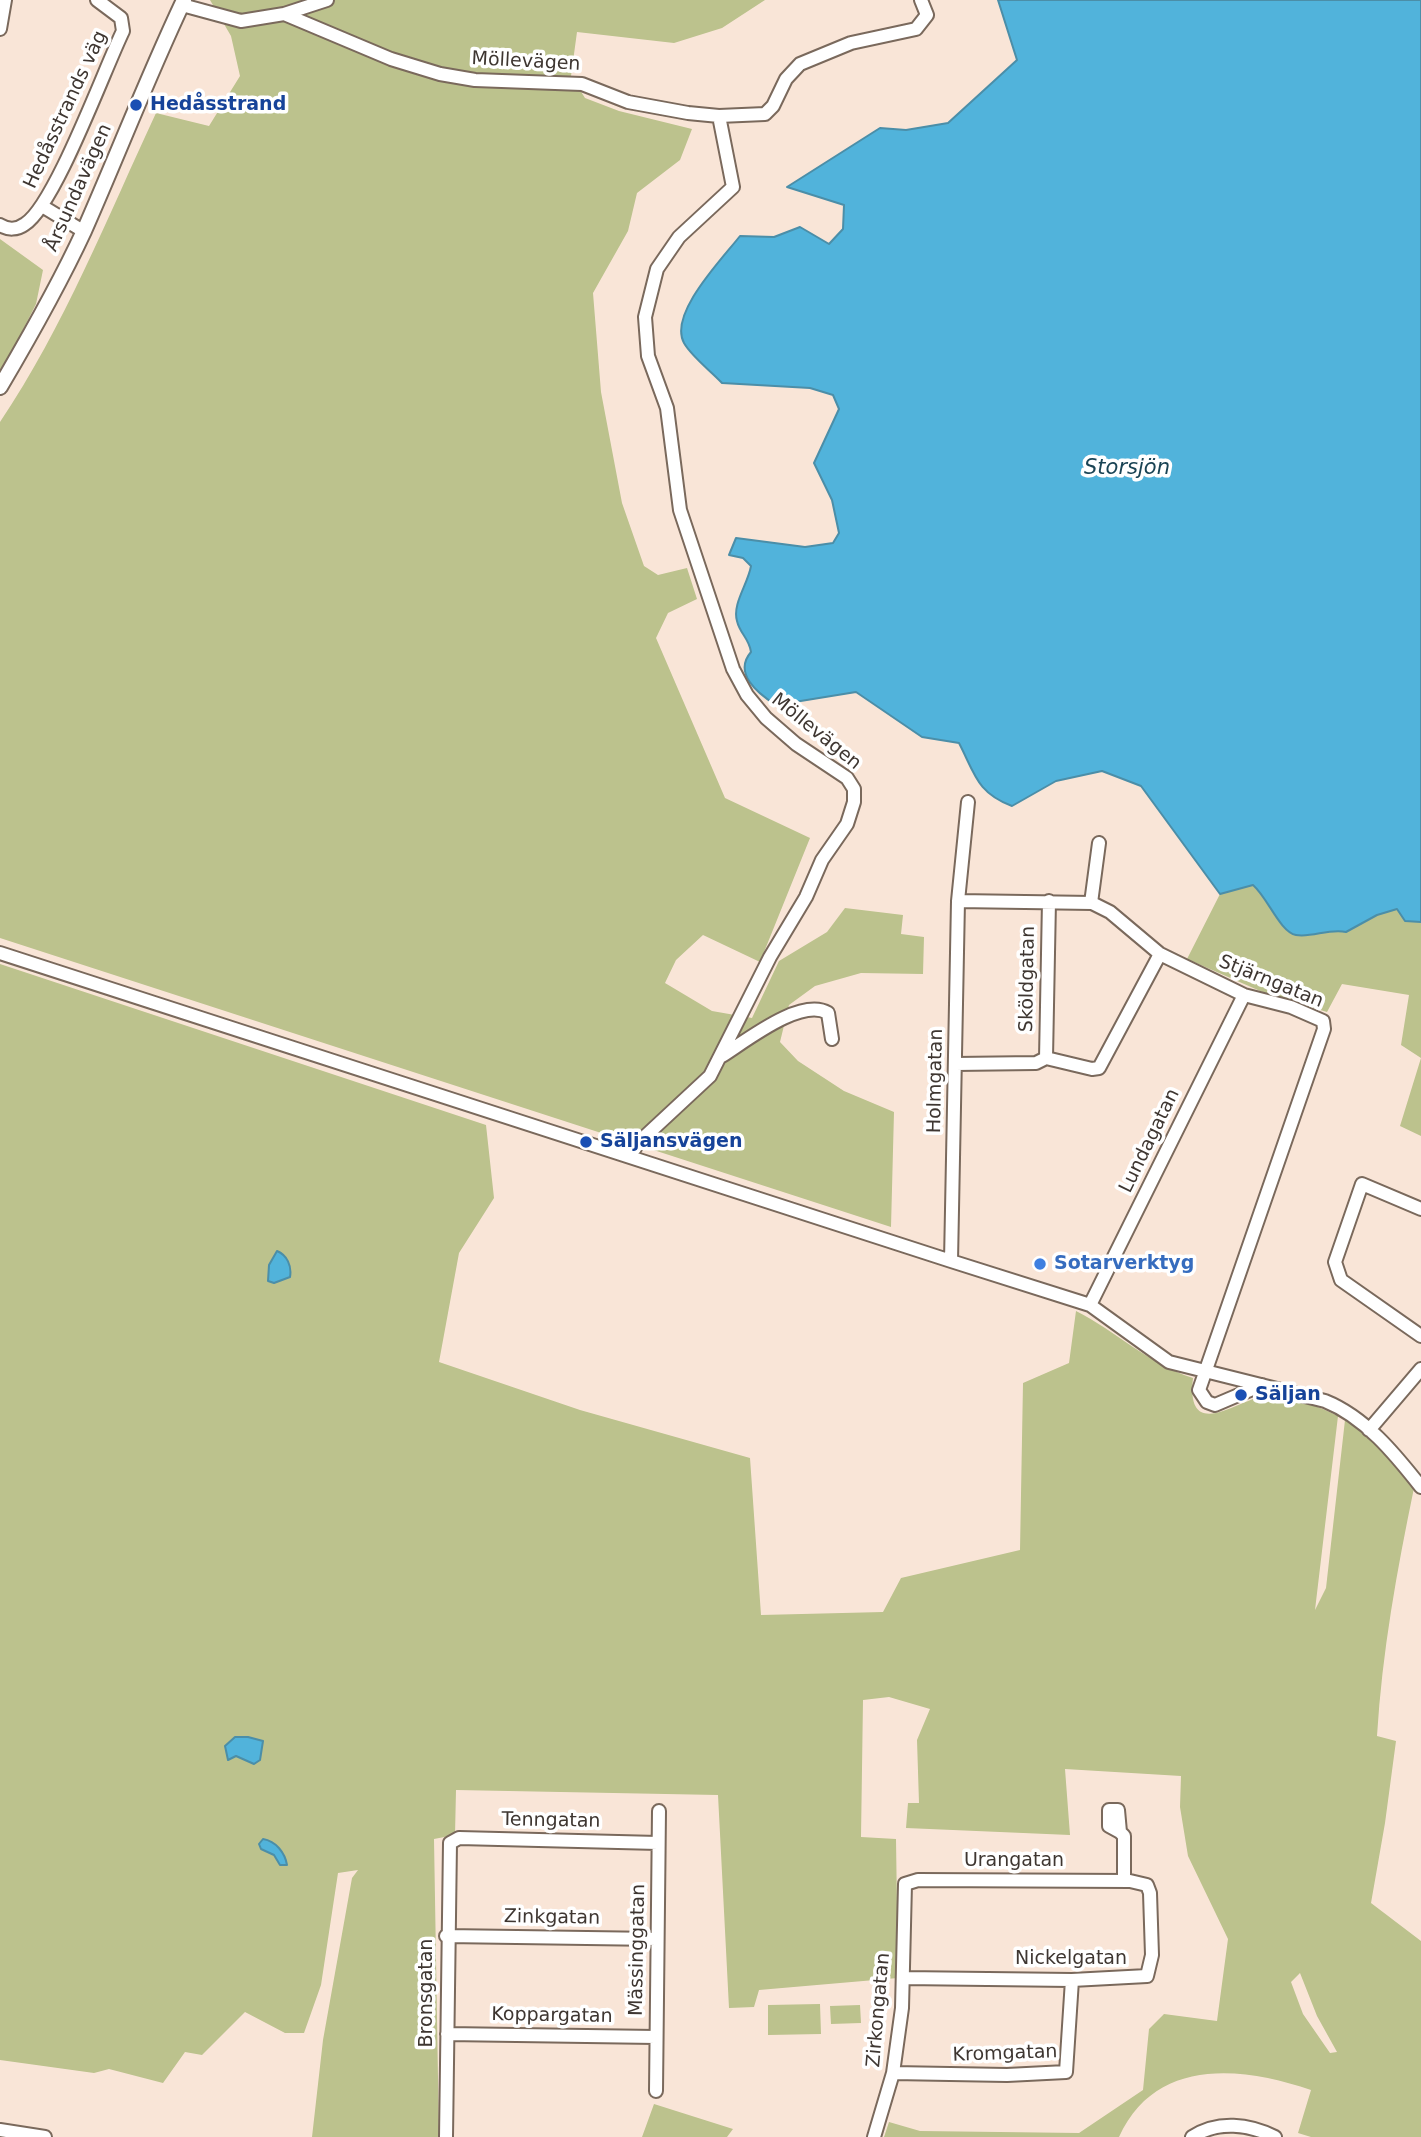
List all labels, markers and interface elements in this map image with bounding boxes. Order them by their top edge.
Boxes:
street label: Hedåsstrands väg [19,28,113,192]
street label: Möllevägen [471,48,581,76]
place label: Hedåsstrand [150,94,286,116]
marker: Hedåsstrand [128,97,144,113]
street label: Årsundavägen [41,121,117,255]
water label: Storsjön [1084,456,1170,482]
street label: Möllevägen [766,689,866,775]
street label: Sköldgatan [1016,926,1040,1032]
street label: Stjärngatan [1215,951,1327,1013]
street label: Holmgatan [924,1029,948,1133]
street label: Lundagatan [1115,1085,1185,1197]
place label: Säljansvägen [600,1131,742,1153]
marker: Säljansvägen [578,1134,594,1150]
place label: Sotarverktyg [1054,1253,1194,1275]
marker: Sotarverktyg [1032,1256,1048,1272]
place label: Säljan [1255,1384,1321,1406]
marker: Säljan [1233,1387,1249,1403]
street label: Tenngatan [501,1809,601,1833]
street label: Urangatan [964,1850,1064,1872]
street label: Mässinggatan [625,1884,651,2016]
street label: Zinkgatan [504,1906,600,1930]
street label: Bronsgatan [416,1939,438,2047]
street label: Nickelgatan [1015,1948,1127,1970]
street label: Zirkongatan [863,1952,895,2068]
street label: Koppargatan [491,2004,613,2028]
street label: Kromgatan [952,2041,1058,2067]

